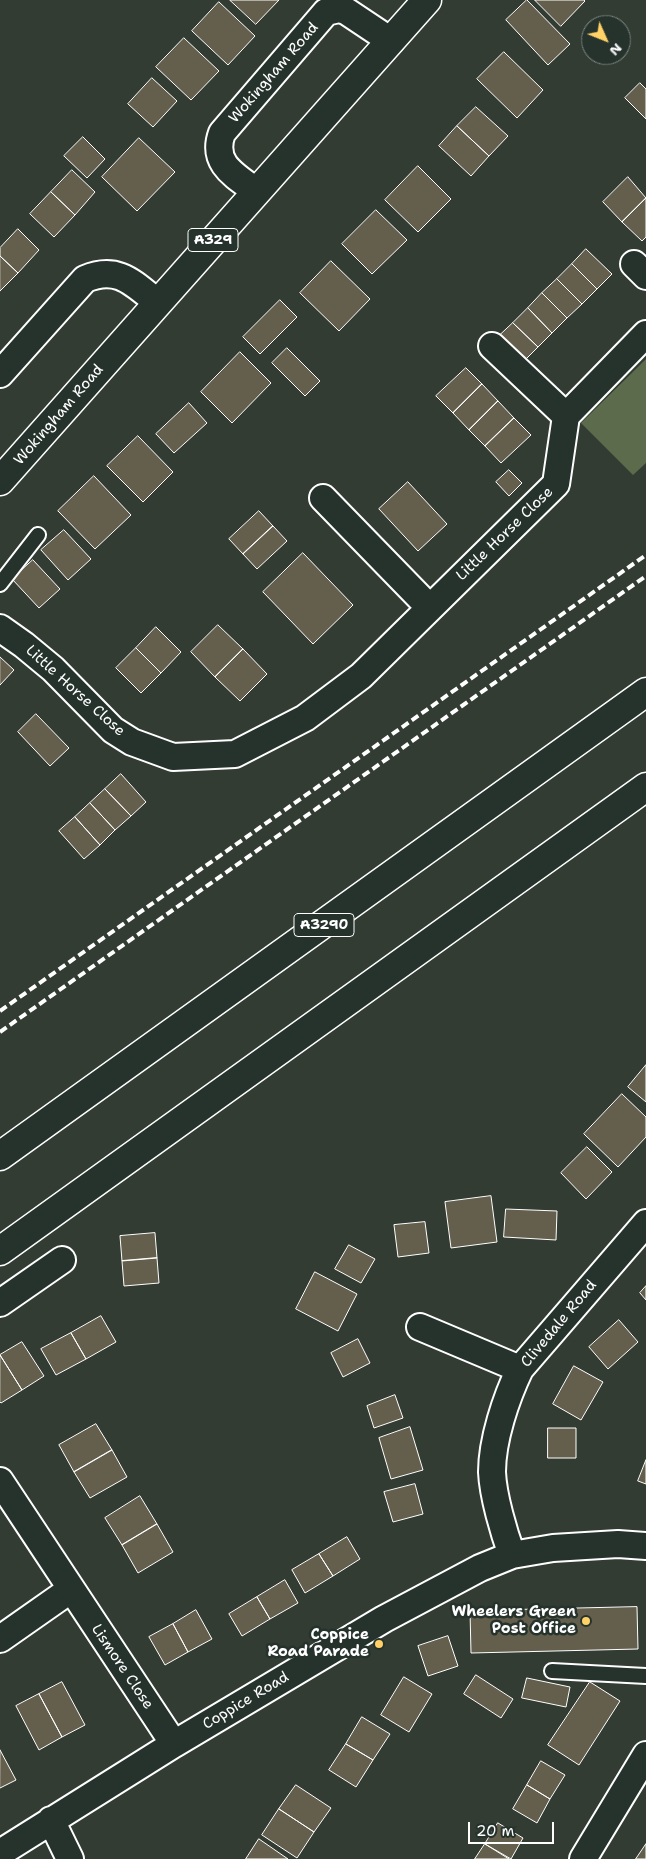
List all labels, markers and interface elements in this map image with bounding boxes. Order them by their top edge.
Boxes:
north arrow [581,15,631,65]
street label: Wokingham Road [225,19,323,127]
text: N [606,39,626,60]
road number: A329 [188,228,238,252]
street label: Wokingham Road [10,361,108,469]
street label: Little Horse Close [453,483,557,585]
street label: Little Horse Close [22,642,128,740]
road number: A3290 [294,914,354,936]
street label: Clivedale Road [517,1277,601,1371]
place label: Wheelers Green Post Office [452,1603,576,1638]
marker: Wheelers Green Post Office [580,1615,592,1627]
street label: Lismore Close [87,1621,157,1713]
place label: Coppice Road Parade [267,1626,369,1661]
marker: Coppice Road Parade [373,1638,385,1650]
street label: Coppice Road [200,1668,292,1734]
scale bar [471,1812,557,1844]
text: 20 m [476,1821,515,1841]

